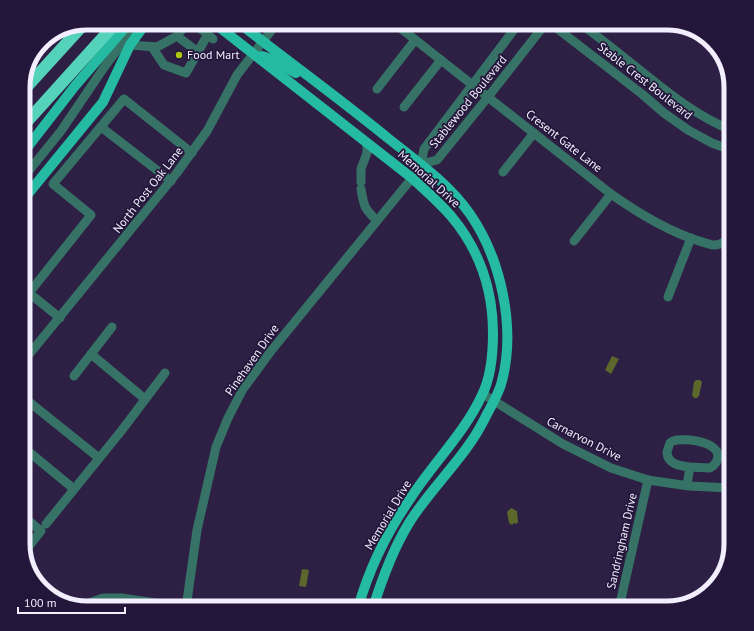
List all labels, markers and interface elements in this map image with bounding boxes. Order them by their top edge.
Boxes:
street label: Stable Crest Boulevard [595,39,696,122]
place label: Food Mart [187,47,240,62]
marker: Food Mart [174,50,184,60]
street label: Stablewood Boulevard [426,52,510,151]
street label: Cresent Gate Lane [523,106,606,175]
street label: North Post Oak Lane [109,144,186,236]
street label: Memorial Drive [395,147,464,211]
street label: Pinehaven Drive [221,321,282,398]
street label: Carnarvon Drive [544,413,624,464]
street label: Memorial Drive [361,477,414,552]
street label: Sandringham Drive [603,491,640,590]
scale bar [18,589,125,615]
text: 100 m [24,595,57,610]

